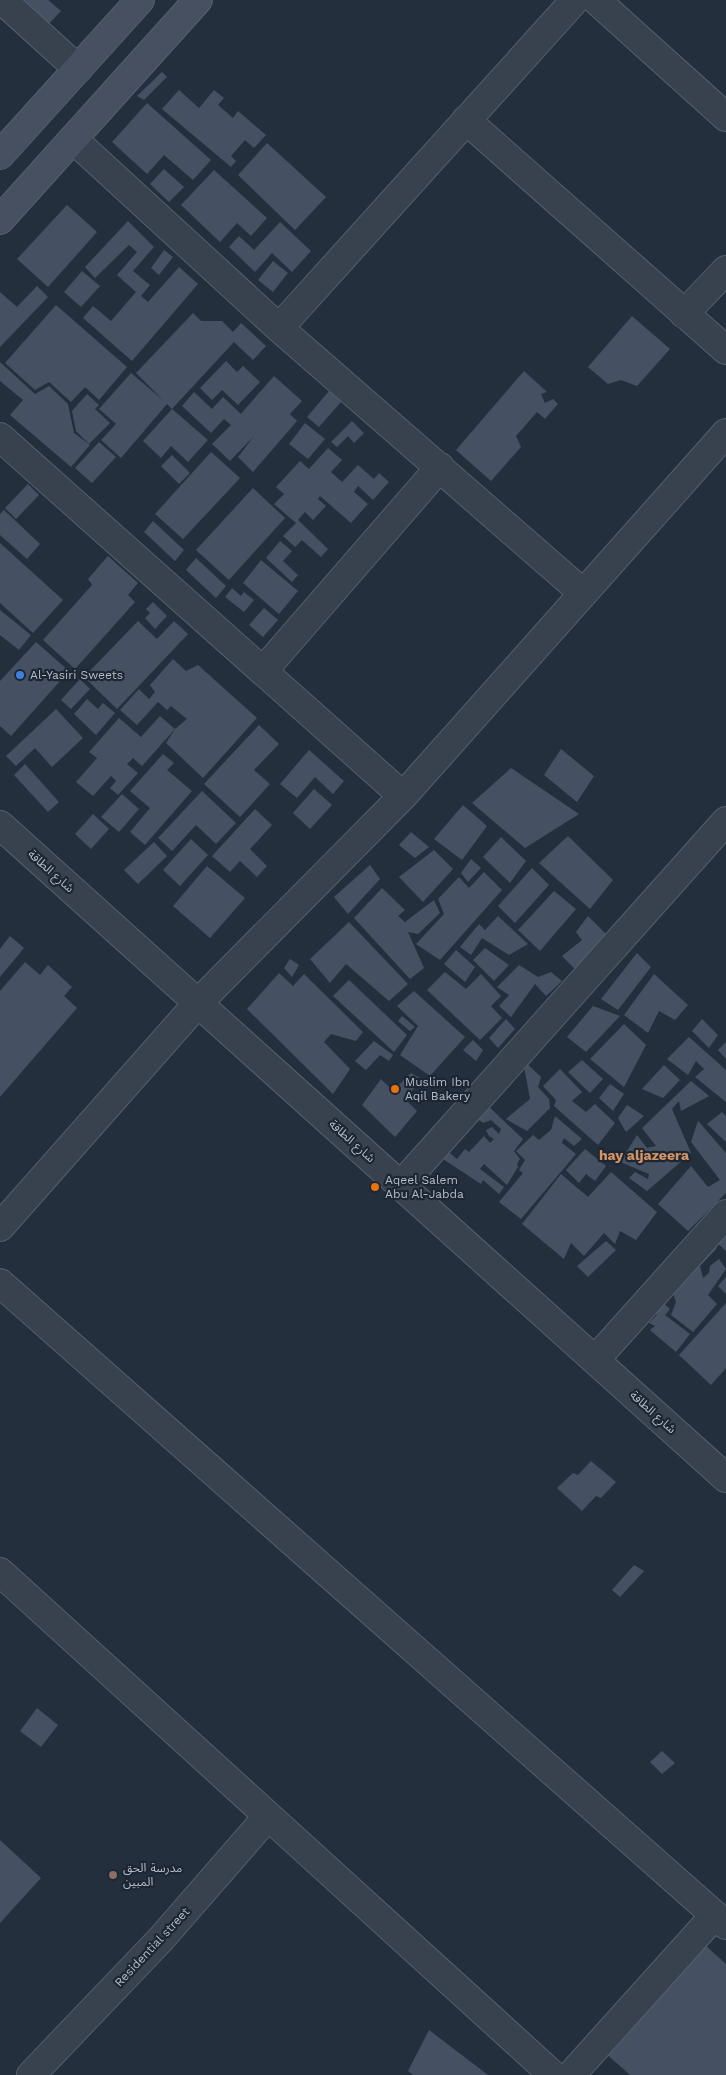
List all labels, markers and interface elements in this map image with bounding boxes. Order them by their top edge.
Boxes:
place label: Al-Yasiri Sweets [30,668,123,682]
marker: Al-Yasiri Sweets [14,669,26,681]
street label: شارع الطاقة [24,847,77,897]
place label: Muslim Ibn Aqil Bakery [405,1075,471,1103]
marker: Muslim Ibn Aqil Bakery [389,1083,401,1095]
street label: شارع الطاقة [325,1117,378,1167]
district label: hay aljazeera [599,1147,690,1163]
place label: Aqeel Salem Abu Al-Jabda [385,1173,464,1201]
marker: Aqeel Salem Abu Al-Jabda [369,1181,381,1193]
street label: شارع الطاقة [626,1388,679,1438]
place label: مدرسة الحق المبين [123,1861,182,1889]
marker: مدرسة الحق المبين [107,1869,119,1881]
street label: Residential street [112,1905,192,1989]

